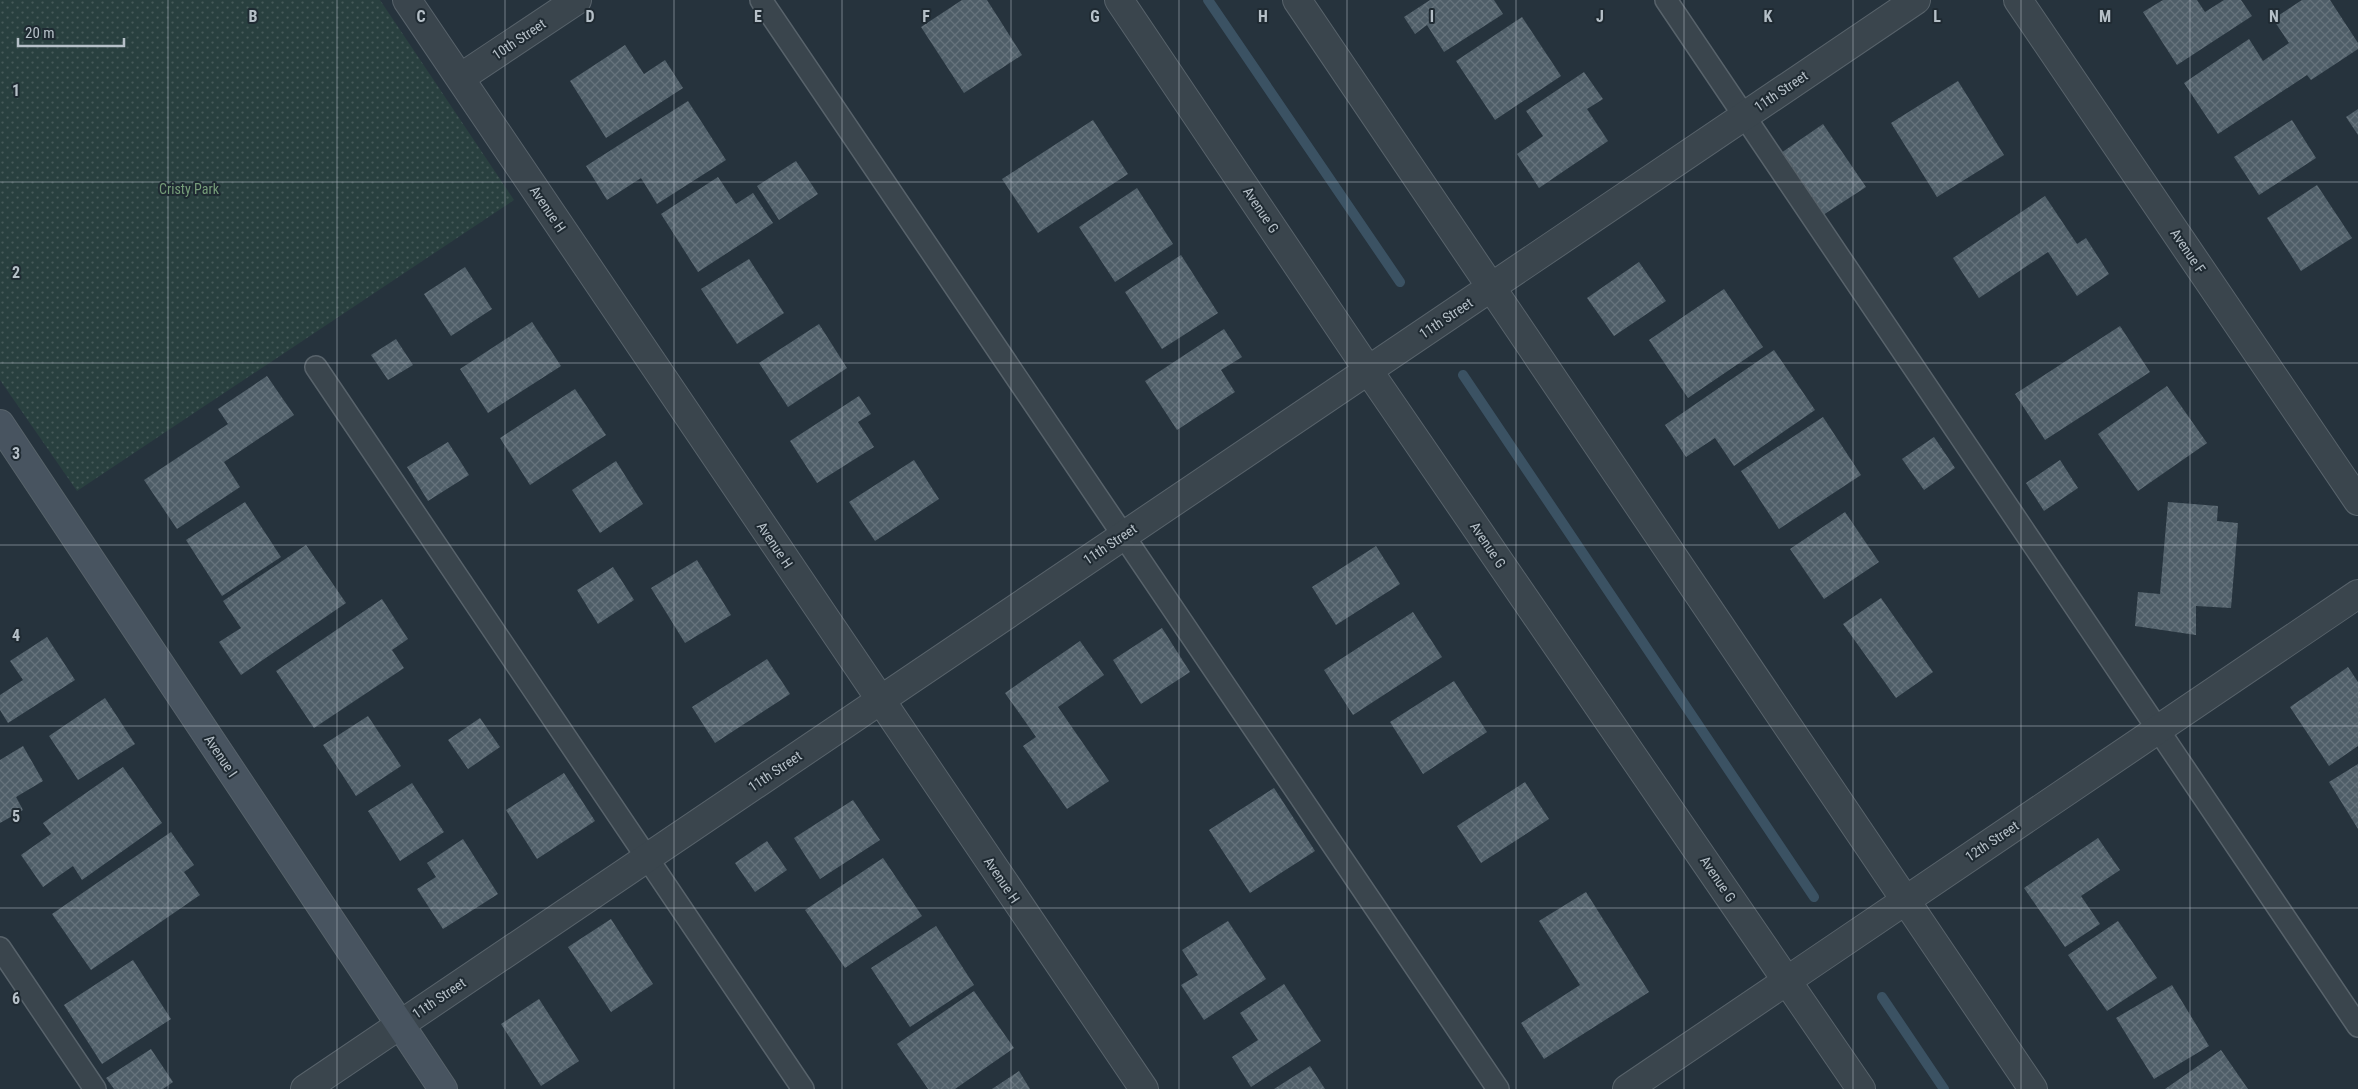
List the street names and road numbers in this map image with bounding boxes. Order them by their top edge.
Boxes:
street label: 10th Street [489,15,549,63]
street label: 11th Street [1751,67,1811,115]
street label: Avenue H [527,183,569,235]
street label: Avenue G [1240,184,1282,236]
street label: Avenue F [2167,226,2209,277]
street label: 11th Street [1416,294,1476,342]
street label: Avenue H [754,519,796,571]
street label: Avenue G [1467,519,1509,571]
street label: 11th Street [1080,520,1140,568]
street label: Avenue I [201,732,241,780]
street label: 11th Street [745,747,805,795]
street label: 12th Street [1962,817,2022,865]
street label: Avenue G [1697,853,1739,905]
street label: Avenue H [981,854,1023,906]
street label: 11th Street [409,974,469,1022]

